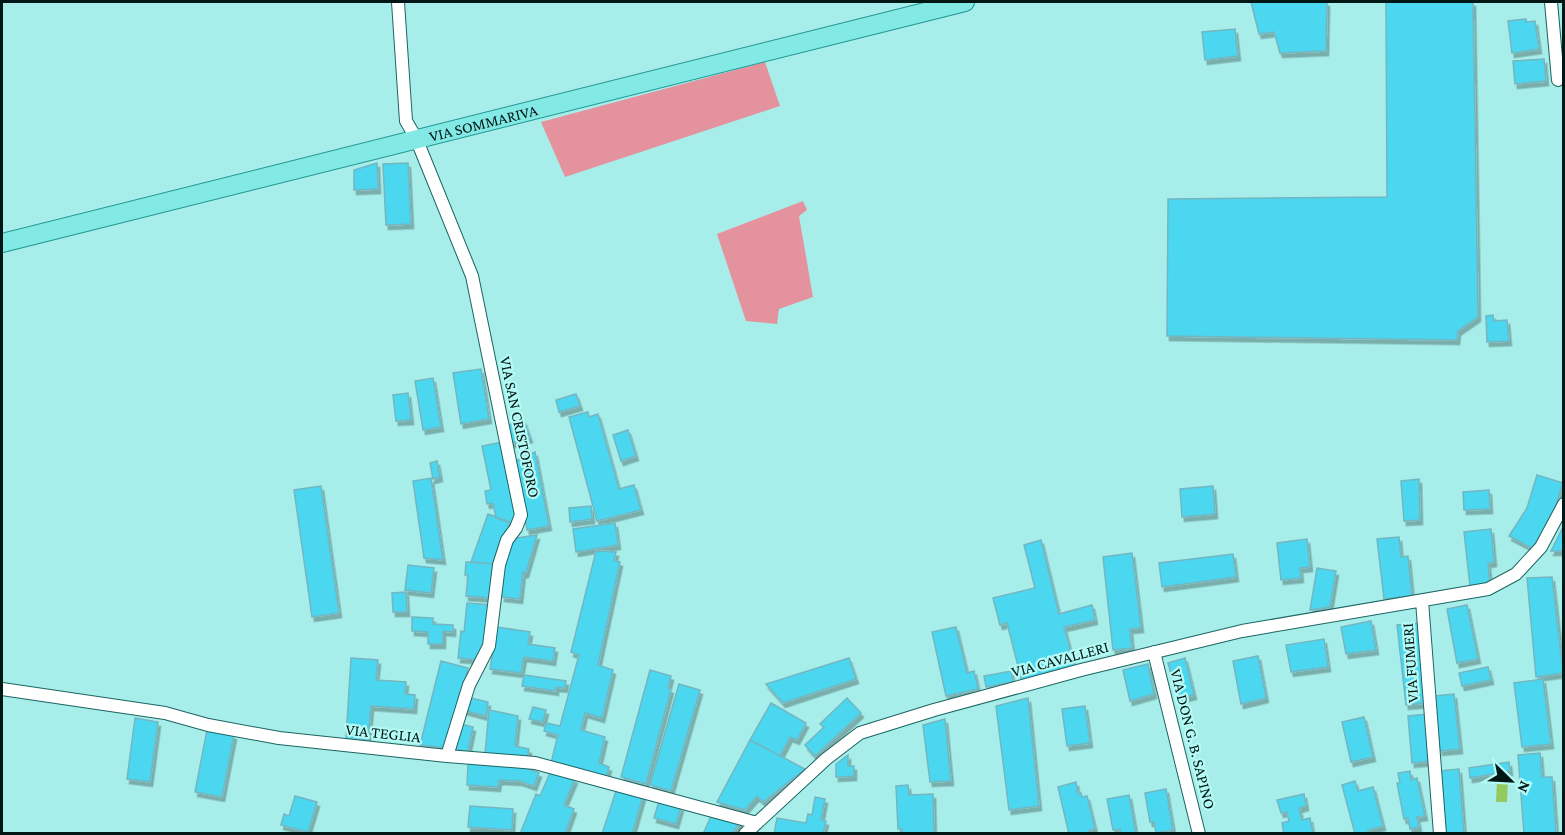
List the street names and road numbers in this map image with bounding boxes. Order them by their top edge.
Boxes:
street label: VIA SOMMARIVA [427,101,540,144]
street label: VIA SAN CRISTOFORO [497,355,543,499]
street label: VIA FUMERI [1399,622,1421,704]
street label: VIA CAVALLERI [1009,638,1111,680]
street label: VIA DON G. B. SAPINO [1167,667,1219,811]
street label: VIA TEGLIA [345,721,422,745]

